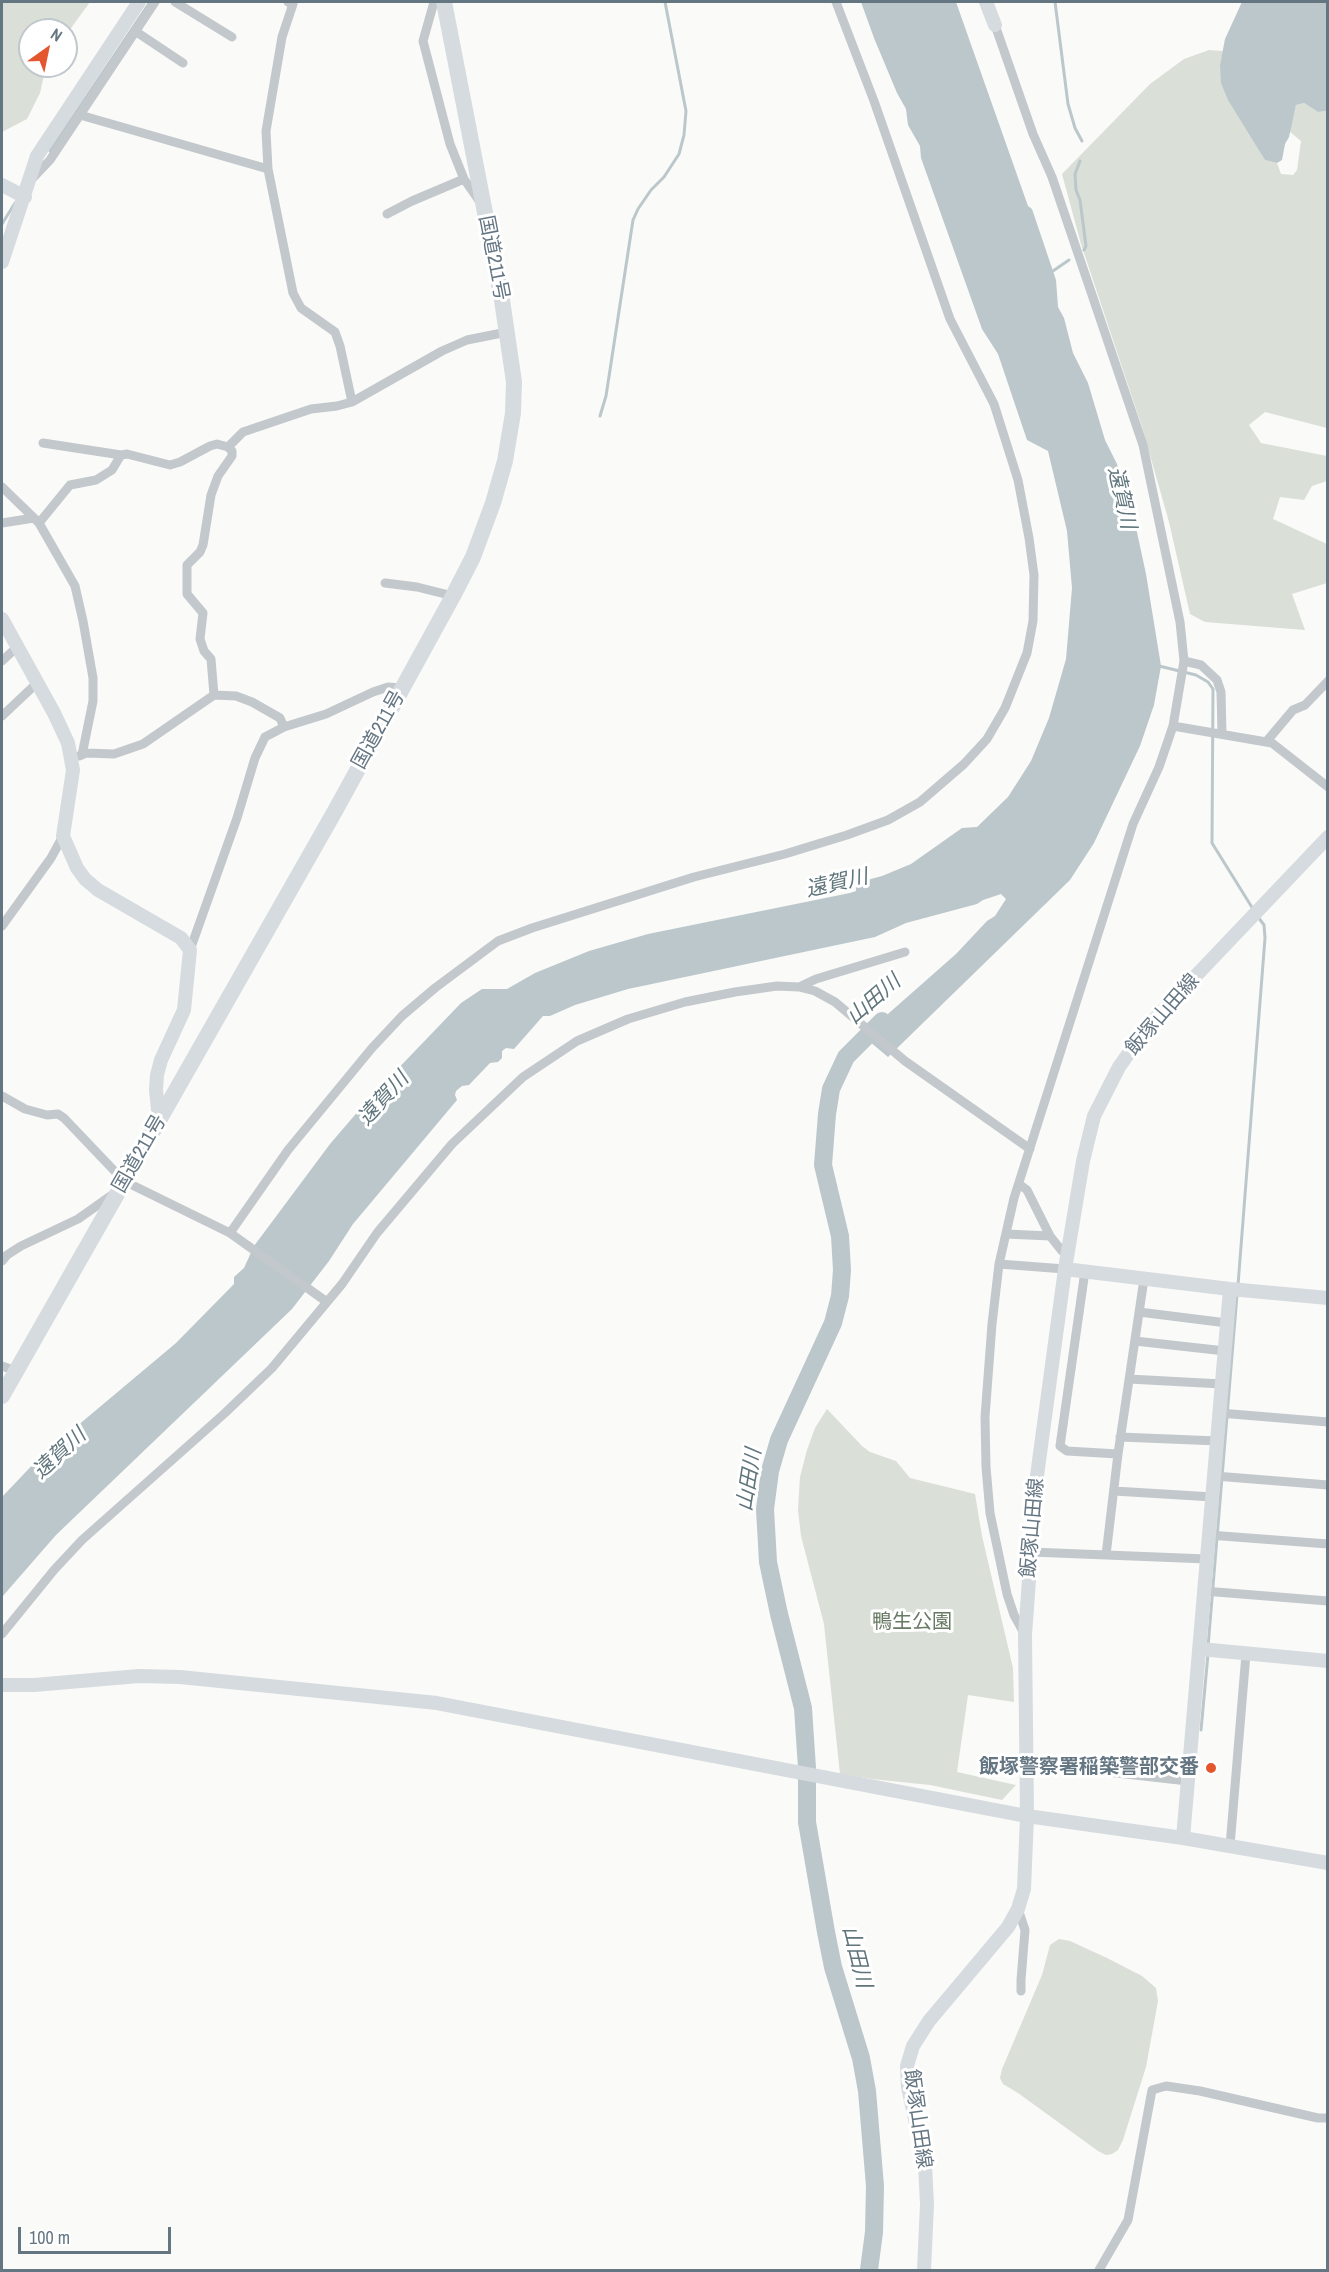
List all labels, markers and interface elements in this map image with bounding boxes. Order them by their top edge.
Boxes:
north arrow [18,18,78,78]
text: N [47,23,67,46]
street label: 国道211号 [473,213,513,303]
water label: 遠賀川 [1102,464,1140,532]
street label: 国道211号 [348,687,410,773]
water label: 遠賀川 [803,865,871,903]
street label: 飯塚山田線 [1121,969,1205,1061]
water label: 山田川 [842,970,906,1030]
water label: 遠賀川 [354,1067,414,1131]
street label: 国道211号 [108,1111,172,1197]
water label: 遠賀川 [28,1423,92,1485]
water label: 山田川 [733,1447,767,1513]
street label: 飯塚山田線 [1017,1477,1049,1579]
park label: 鴨生公園 [872,1611,952,1635]
place label: 飯塚警察署稲築警部交番 [979,1756,1199,1780]
marker: 飯塚警察署稲築警部交番 [1204,1761,1218,1775]
water label: 山田川 [836,1923,876,1991]
street label: 飯塚山田線 [898,2068,936,2170]
scale bar [21,2215,174,2253]
text: 100 m [29,2225,70,2250]

